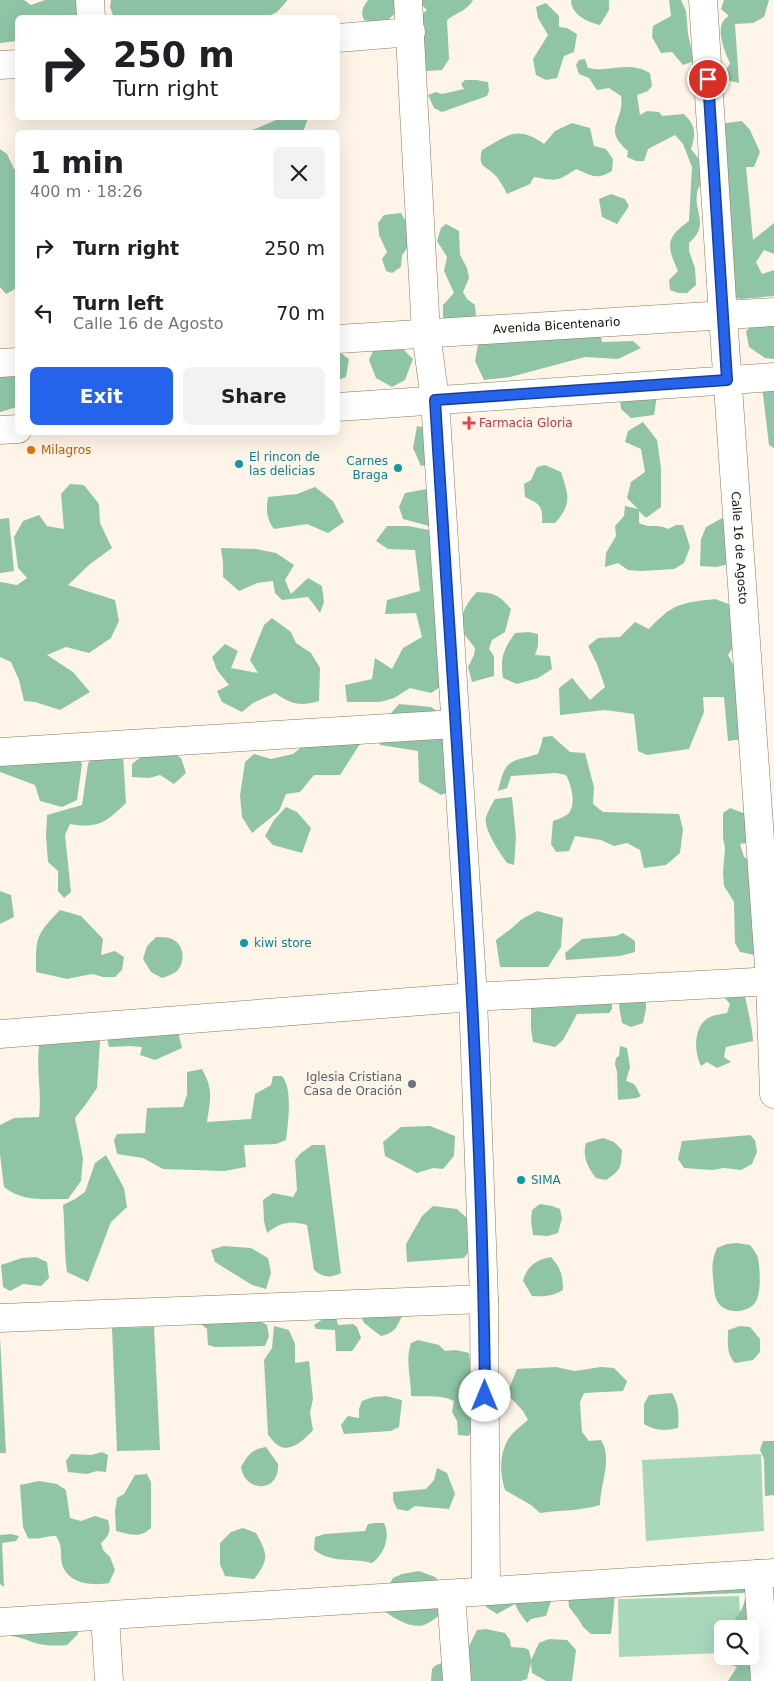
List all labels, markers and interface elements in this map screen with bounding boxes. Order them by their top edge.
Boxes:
icon: right [30,35,95,100]
text: 250 m [113,35,235,75]
pin [687,58,729,100]
icon: arrive [694,65,722,93]
text: Turn right [113,76,218,101]
text: 1 min [30,145,124,180]
button: close [273,147,325,199]
text: 400 m · 18:26 [30,182,143,201]
icon: right [30,234,58,262]
text: Turn right [73,237,179,259]
text: 250 m [264,237,325,259]
text: Turn left [73,292,164,314]
icon: left [30,299,58,327]
text: 70 m [276,302,325,324]
text: Calle 16 de Agosto [73,314,224,333]
street label: Avenida Bicentenario [492,315,621,336]
button: Exit [30,367,173,425]
button: Share [183,367,325,425]
place label: Farmacia Gloria [479,416,573,430]
marker: Farmacia Gloria [463,417,475,429]
place label: Milagros [41,443,91,457]
marker: Milagros [25,444,37,456]
place label: El rincon de las delicias [249,450,320,478]
place label: Carnes Braga [346,454,388,482]
marker: El rincon de las delicias [233,458,245,470]
marker: Carnes Braga [392,462,404,474]
street label: Calle 16 de Agosto [728,491,750,605]
place label: kiwi store [254,936,312,950]
marker: kiwi store [238,937,250,949]
place label: Iglesia Cristiana Casa de Oración [303,1070,402,1098]
marker: Iglesia Cristiana Casa de Oración [406,1078,418,1090]
place label: SIMA [531,1173,562,1187]
marker: SIMA [515,1174,527,1186]
position arrow [458,1369,510,1421]
map controls [714,1620,759,1665]
button: search [714,1620,759,1665]

